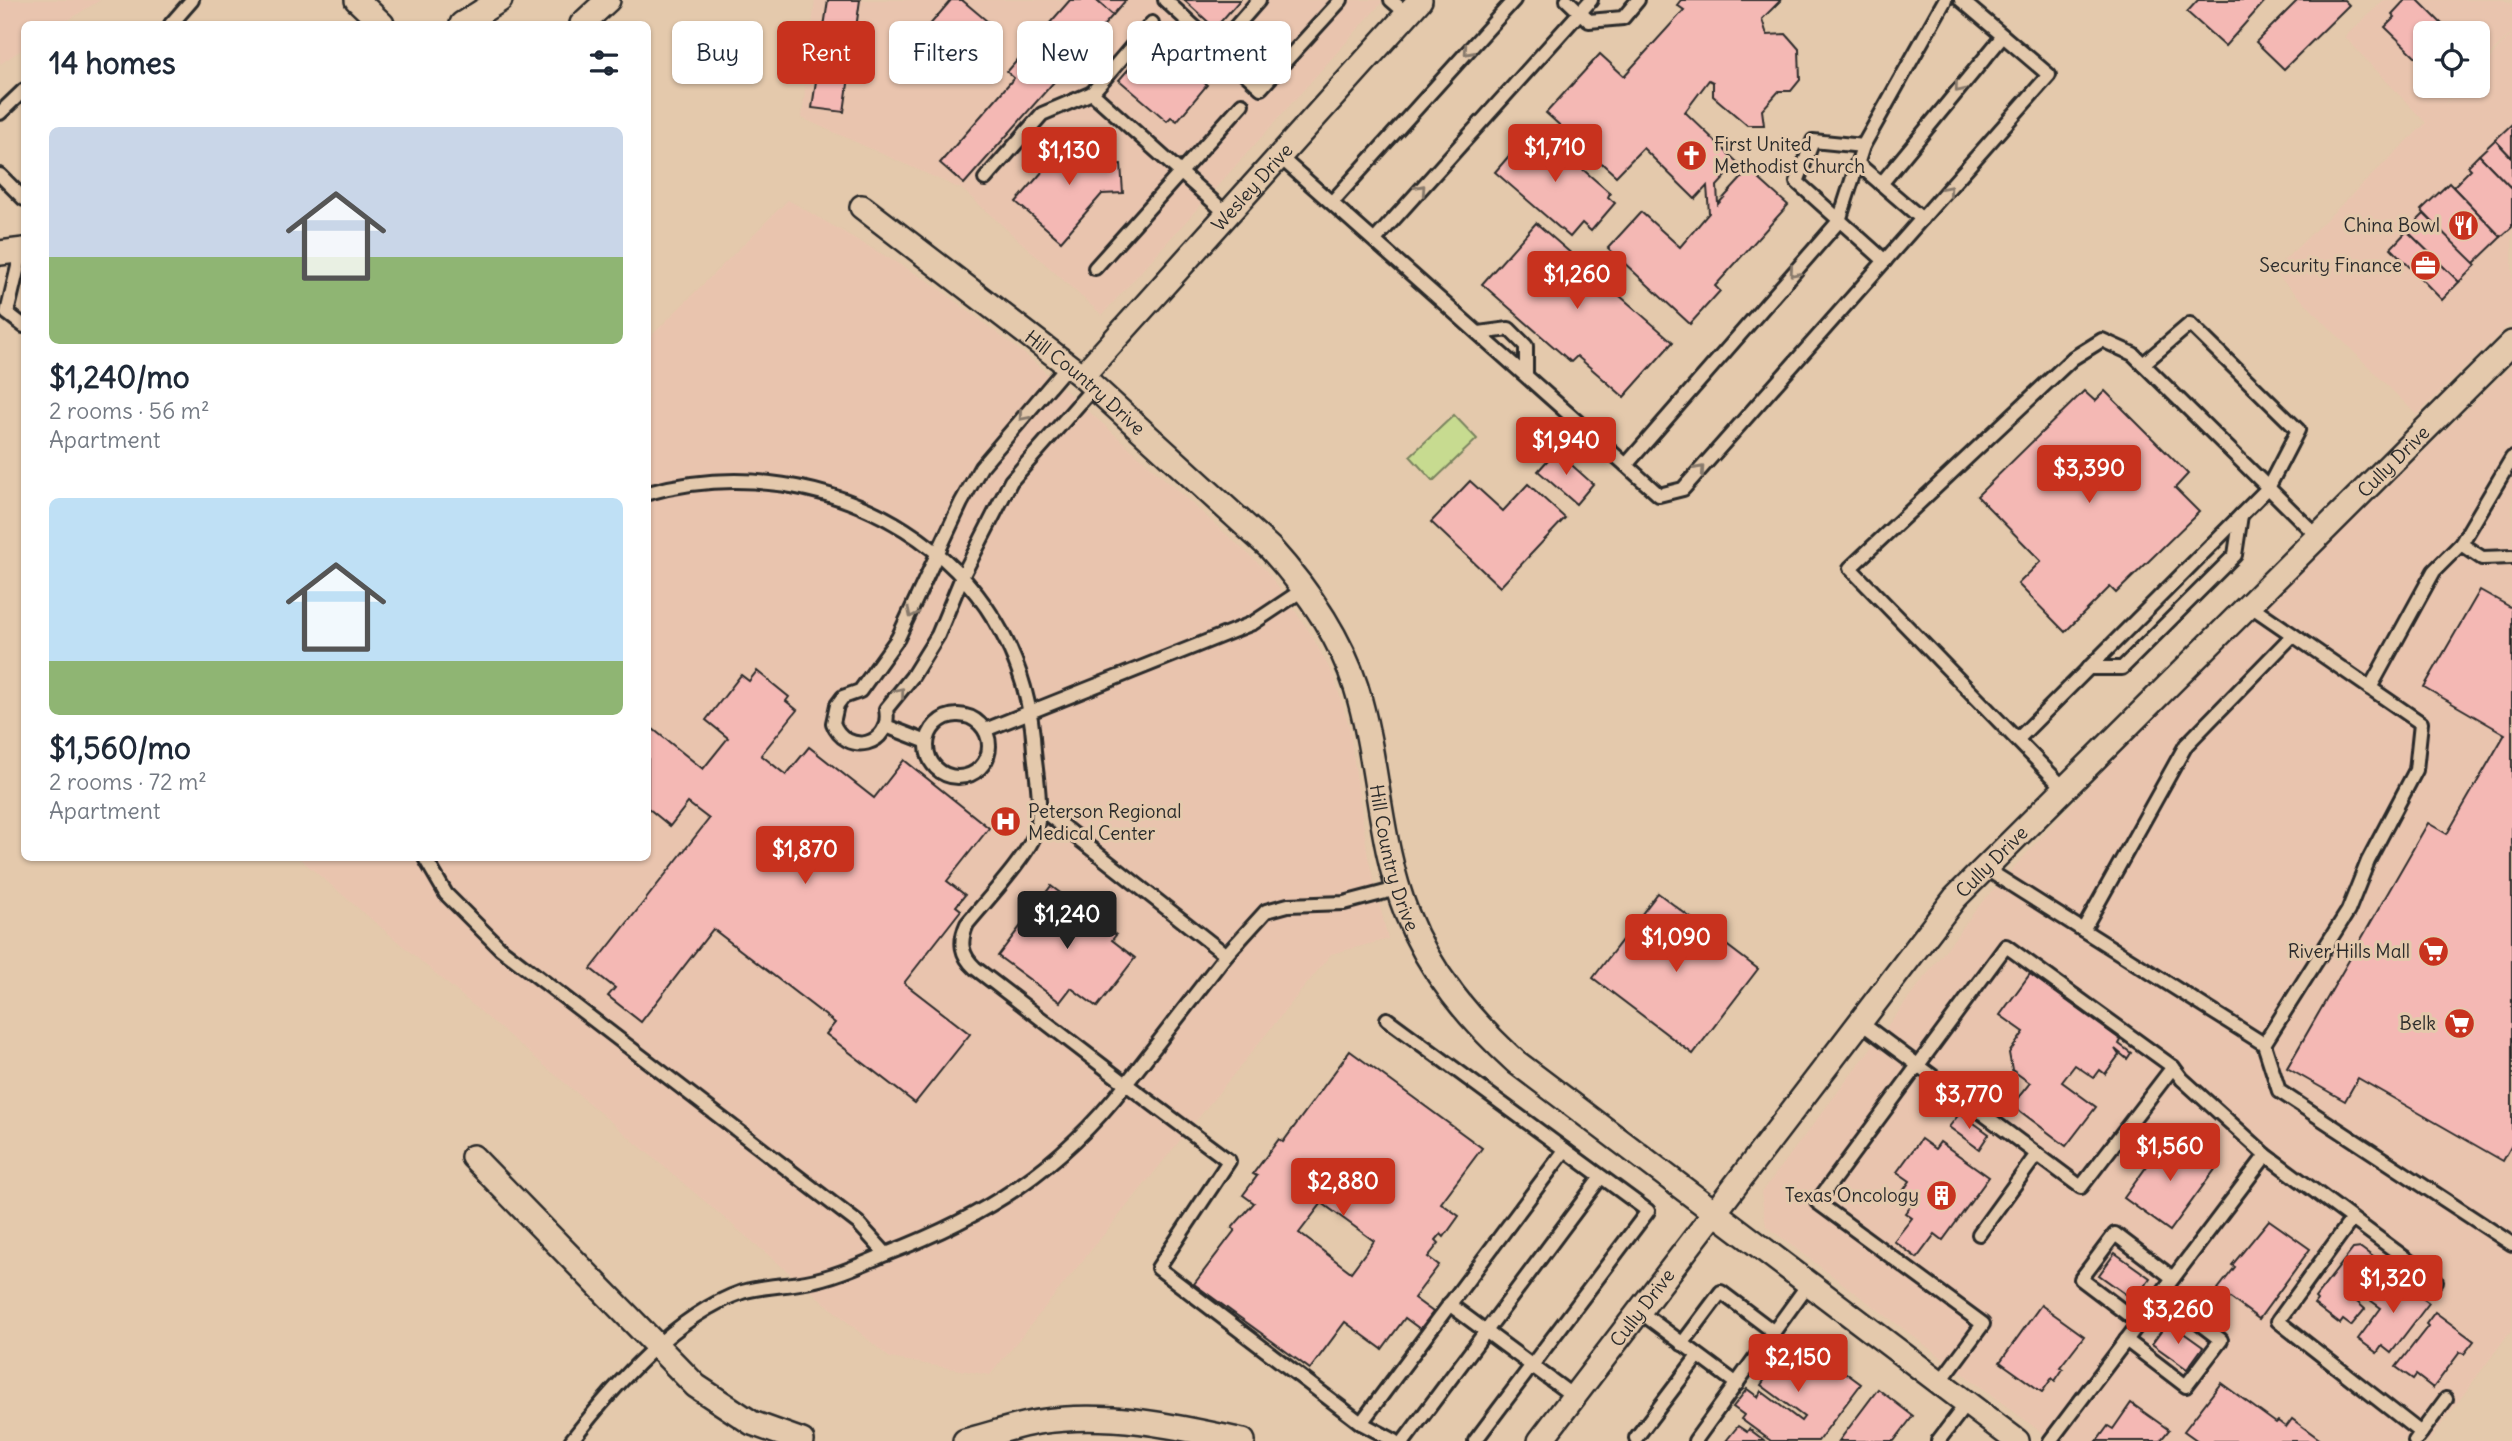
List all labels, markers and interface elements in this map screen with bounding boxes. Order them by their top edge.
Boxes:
chip: Buy [672,21,763,84]
chip: Rent [777,21,875,84]
chip: Filters [889,21,1003,84]
chip: New [1017,21,1113,84]
chip: Apartment [1127,21,1291,84]
map controls [2413,21,2490,98]
button: locate [2413,21,2490,98]
one-way arrow [1464,43,1476,56]
text: 14 homes [49,44,176,82]
icon: filters [585,44,623,82]
one-way arrow [1955,80,1967,93]
pin: $1,710 [1498,124,1612,184]
pin: $1,130 [1012,128,1126,187]
text: $1,710 [1524,132,1586,161]
place label: First United Methodist Church [1714,132,1865,178]
text: $1,130 [1038,135,1100,164]
street label: Wesley Drive [1206,138,1298,236]
church icon: First United Methodist Church [1674,138,1708,172]
icon: home [273,173,399,299]
one-way arrow [1413,184,1425,197]
one-way arrow [1940,185,1952,198]
restaurant icon: China Bowl [2446,208,2480,242]
place label: China Bowl [2344,213,2440,237]
office icon: Security Finance [2408,248,2442,282]
pin: $1,260 [1520,252,1634,311]
place label: Security Finance [2259,253,2402,277]
text: $1,260 [1543,259,1611,288]
one-way arrow [1790,264,1802,277]
street label: Hill Country Drive [1020,325,1150,440]
text: $1,240/mo [49,358,190,396]
text: 2 rooms · 56 m² [49,396,210,425]
one-way arrow [1019,408,1031,421]
pin: $1,940 [1509,418,1623,477]
street label: Cully Drive [2352,420,2434,502]
text: Apartment [49,425,161,454]
text: $1,940 [1532,425,1600,454]
pin: $3,390 [2032,446,2146,505]
text: $3,390 [2053,453,2125,482]
one-way arrow [1692,465,1704,478]
icon: home [273,544,399,670]
one-way arrow [906,606,920,618]
one-way arrow [892,687,905,699]
text: $1,560/mo [49,729,191,767]
text: 2 rooms · 72 m² [49,767,207,796]
street label: Hill Country Drive [1365,783,1425,935]
text: Apartment [49,796,161,825]
place label: Peterson Regional Medical Center [1028,799,1182,845]
hospital icon: Peterson Regional Medical Center [988,805,1022,839]
street label: Cully Drive [1950,821,2033,903]
pin: $1,870 [748,826,862,886]
text: $1,870 [772,834,838,863]
pin: $1,240 [1010,892,1124,951]
text: $1,240 [1034,899,1100,928]
pin: $1,090 [1619,914,1733,974]
text: $1,090 [1641,922,1711,951]
supermarket icon: River Hills Mall [2416,934,2450,968]
place label: River Hills Mall [2288,939,2410,963]
supermarket icon: Belk [2442,1006,2476,1040]
place label: Belk [2399,1011,2436,1035]
pin: $3,770 [1912,1072,2026,1131]
text: $3,770 [1935,1079,2003,1108]
pin: $1,560 [2113,1124,2227,1183]
text: $1,560 [2136,1131,2204,1160]
pin: $2,880 [1286,1158,1400,1218]
text: $2,880 [1307,1166,1379,1195]
building icon: Texas Oncology [1925,1178,1959,1212]
place label: Texas Oncology [1785,1183,1919,1207]
pin: $1,320 [2336,1256,2450,1315]
text: $1,320 [2359,1263,2427,1292]
street label: Cully Drive [1604,1264,1680,1351]
pin: $3,260 [2121,1286,2235,1346]
text: $3,260 [2142,1294,2214,1323]
pin: $2,150 [1741,1334,1855,1394]
text: $2,150 [1765,1342,1831,1371]

